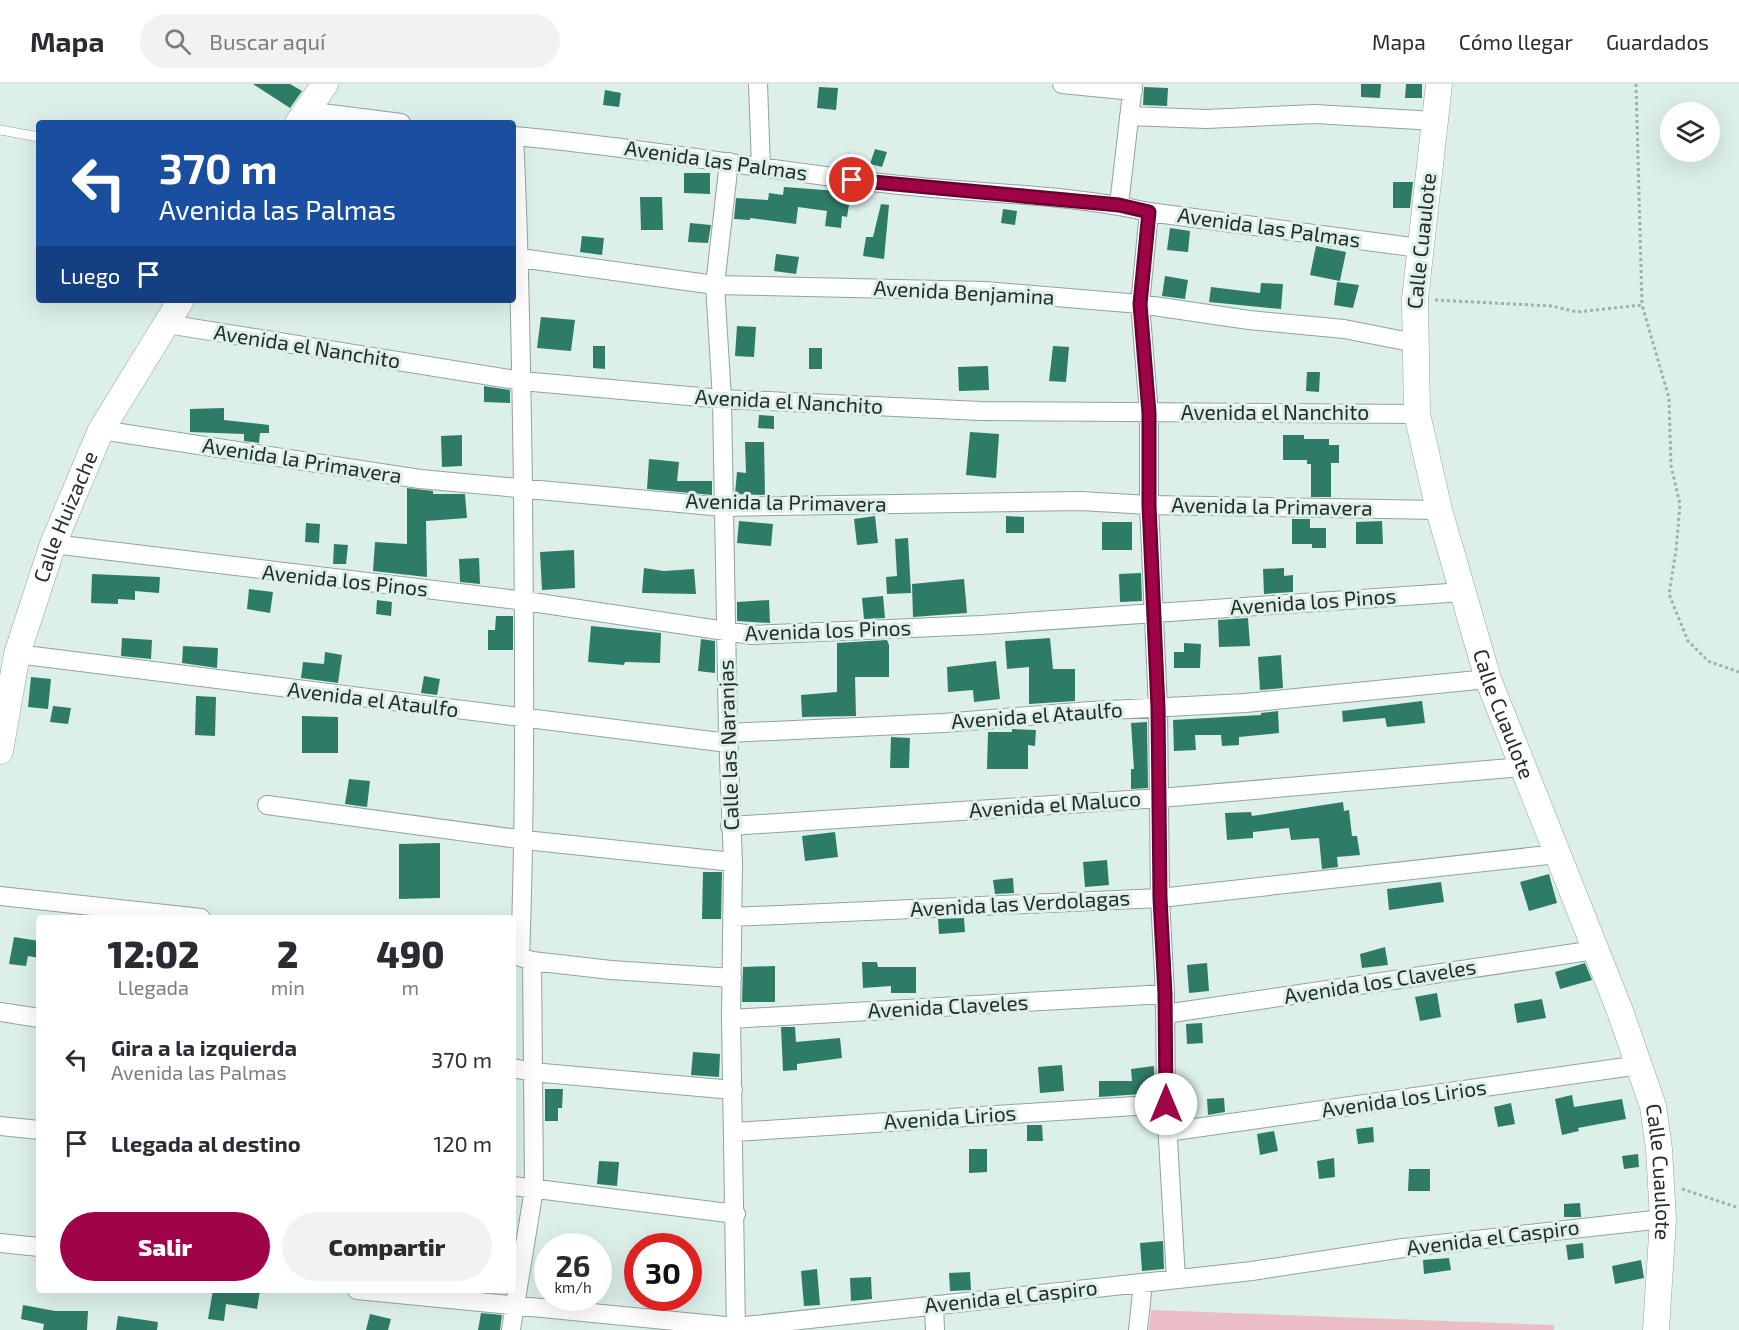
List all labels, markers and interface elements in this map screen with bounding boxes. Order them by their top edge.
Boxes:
search box [140,14,560,68]
text: Mapa [30,24,104,58]
icon: search [161,25,194,58]
text: Buscar aquí [209,28,325,54]
text: Mapa [1372,29,1426,54]
text: Cómo llegar [1459,29,1573,54]
text: Guardados [1606,29,1709,54]
map controls [1660,102,1720,162]
button: layers [1660,102,1720,162]
street label: Avenida las Palmas [623,134,809,185]
text: 370 m [159,142,278,192]
icon: left [60,144,138,222]
pin [826,154,877,205]
icon: arrive [835,163,868,196]
street label: Calle Cuaulote [1401,172,1440,310]
text: Avenida las Palmas [159,193,396,225]
street label: Avenida las Palmas [1176,201,1362,252]
icon: arrive [132,258,165,291]
text: Luego [60,262,120,288]
street label: Avenida Benjamina [873,274,1055,310]
street label: Avenida el Nanchito [212,318,402,373]
street label: Avenida el Nanchito [694,383,884,418]
street label: Avenida el Nanchito [1181,399,1369,424]
street label: Avenida la Primavera [201,431,404,488]
street label: Calle Huizache [27,447,102,585]
street label: Avenida la Primavera [685,487,887,516]
street label: Avenida la Primavera [1171,491,1373,520]
street label: Avenida los Pinos [261,558,429,601]
street label: Avenida los Pinos [1229,582,1397,619]
street label: Avenida los Pinos [744,614,912,645]
street label: Calle Cuaulote [1469,646,1540,782]
street label: Calle las Naranjas [712,659,744,831]
street label: Avenida el Ataulfo [286,676,460,721]
street label: Avenida el Ataulfo [950,696,1124,733]
street label: Avenida el Maluco [968,785,1142,822]
street label: Avenida las Verdolagas [909,884,1131,921]
text: 12:02 [107,932,199,975]
text: 2 [277,932,298,975]
text: 490 [376,932,445,975]
street label: Avenida los Claveles [1282,953,1478,1008]
text: Llegada [118,975,189,999]
text: min [271,975,305,999]
text: m [402,975,419,999]
street label: Avenida Claveles [867,989,1029,1022]
text: Gira a la izquierda [111,1034,297,1060]
icon: left [60,1043,93,1076]
text: 370 m [431,1046,492,1072]
text: Avenida las Palmas [111,1060,287,1084]
position arrow [1134,1072,1198,1136]
street label: Avenida los Lirios [1320,1074,1488,1121]
street label: Avenida Lirios [883,1099,1017,1134]
street label: Calle Cuaulote [1642,1102,1677,1241]
icon: arrive [60,1127,93,1160]
text: Llegada al destino [111,1130,301,1156]
text: 120 m [433,1130,492,1156]
button: Salir [60,1212,270,1281]
button: Compartir [282,1212,492,1281]
street label: Avenida el Caspiro [1405,1214,1581,1260]
speed limit sign: 30 [624,1233,702,1311]
text: 26 [555,1247,591,1283]
street label: Avenida el Caspiro [923,1274,1099,1317]
text: km/h [554,1278,592,1296]

